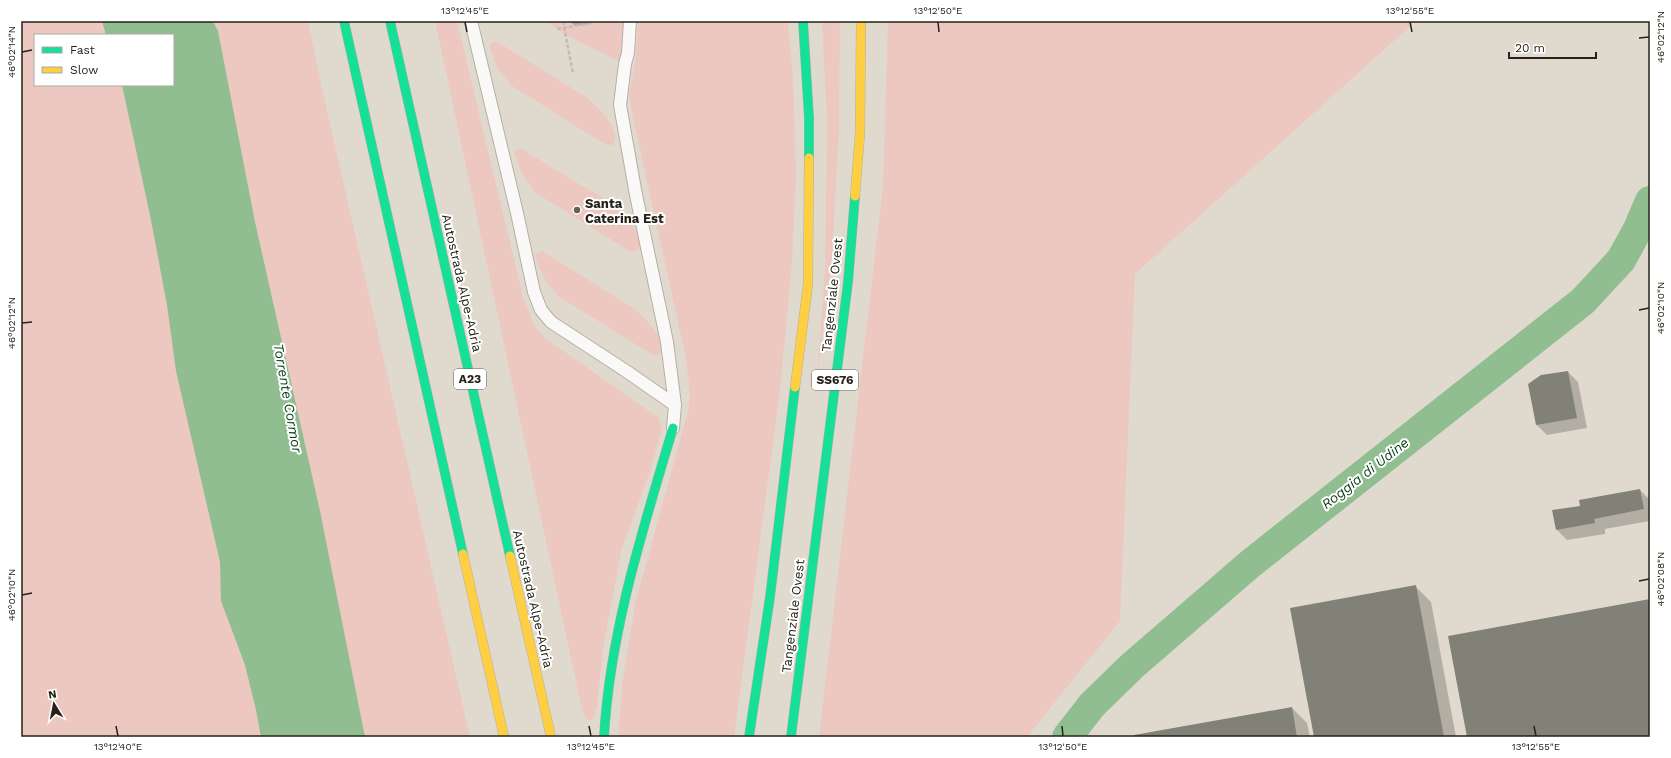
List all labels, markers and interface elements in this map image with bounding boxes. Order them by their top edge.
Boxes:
text: 13°12'45"E [441,5,489,16]
text: 13°12'50"E [914,5,962,16]
text: 13°12'55"E [1386,5,1434,16]
text: 46°02'12"N [1655,11,1666,63]
text: 46°02'14"N [6,26,17,78]
legend [34,34,174,86]
scale bar [1509,34,1596,60]
text: 20 m [1515,41,1545,55]
text: Fast [70,43,95,57]
text: Slow [70,63,98,77]
place label: Santa Caterina Est [585,196,664,226]
marker: Santa Caterina Est [572,205,582,215]
street label: Autostrada Alpe-Adria [439,213,485,354]
street label: Tangenziale Ovest [819,237,845,353]
text: 46°02'10"N [1655,282,1666,334]
text: 46°02'12"N [6,297,17,349]
water label: Torrente Cormor [271,342,306,454]
road number: A23 [454,369,486,389]
road number: SS676 [812,370,858,390]
water label: Roggia di Udine [1318,434,1412,512]
street label: Autostrada Alpe-Adria [510,529,556,670]
text: 46°02'08"N [1655,552,1666,606]
street label: Tangenziale Ovest [779,558,807,674]
text: 46°02'10"N [6,569,17,621]
north arrow [34,684,74,724]
text: N [47,688,57,702]
text: 13°12'40"E [94,741,142,752]
text: 13°12'45"E [567,741,615,752]
text: 13°12'50"E [1039,741,1087,752]
text: 13°12'55"E [1512,741,1560,752]

